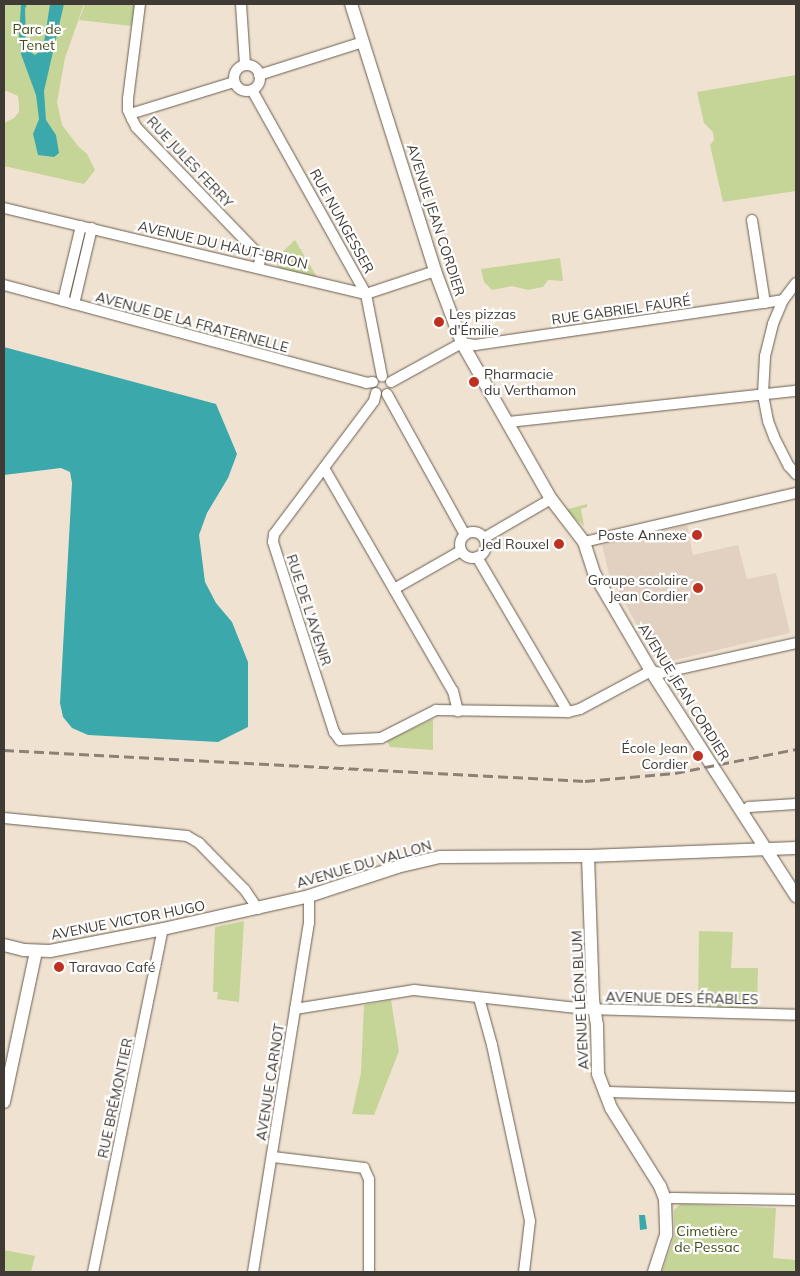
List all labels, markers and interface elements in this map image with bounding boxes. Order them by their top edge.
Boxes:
park label: Parc de Tenet [13,21,61,54]
street label: RUE JULES FERRY [143,113,237,211]
street label: AVENUE JEAN CORDIER [403,142,469,298]
street label: RUE NUNGESSER [306,166,378,276]
street label: AVENUE DU HAUT-BRION [137,217,309,273]
street label: AVENUE DE LA FRATERNELLE [94,288,290,356]
street label: RUE GABRIEL FAURÉ [550,292,692,328]
place label: Les pizzas d'Émilie [449,306,516,338]
marker: Les pizzas d'Émilie [433,316,445,328]
place label: Pharmacie du Verthamon [484,366,576,398]
marker: Pharmacie du Verthamon [468,376,480,388]
place label: Poste Annexe [598,527,687,543]
marker: Poste Annexe [691,529,703,541]
place label: Jed Rouxel [481,536,549,552]
marker: Jed Rouxel [553,538,565,550]
street label: RUE DE L'AVENIR [283,552,335,668]
place label: Groupe scolaire Jean Cordier [588,572,688,604]
marker: Groupe scolaire Jean Cordier [692,582,704,594]
street label: AVENUE JEAN CORDIER [635,620,733,764]
place label: École Jean Cordier [622,740,688,772]
marker: École Jean Cordier [692,750,704,762]
street label: AVENUE DU VALLON [295,837,433,891]
street label: AVENUE VICTOR HUGO [49,897,207,943]
street label: AVENUE LÉON BLUM [568,930,592,1070]
place label: Taravao Café [69,959,155,975]
marker: Taravao Café [53,961,65,973]
street label: AVENUE DES ÉRABLES [605,988,759,1008]
street label: AVENUE CARNOT [252,1022,288,1142]
street label: RUE BRÉMONTIER [94,1036,136,1160]
park label: Cimetière de Pessac [674,1223,740,1256]

